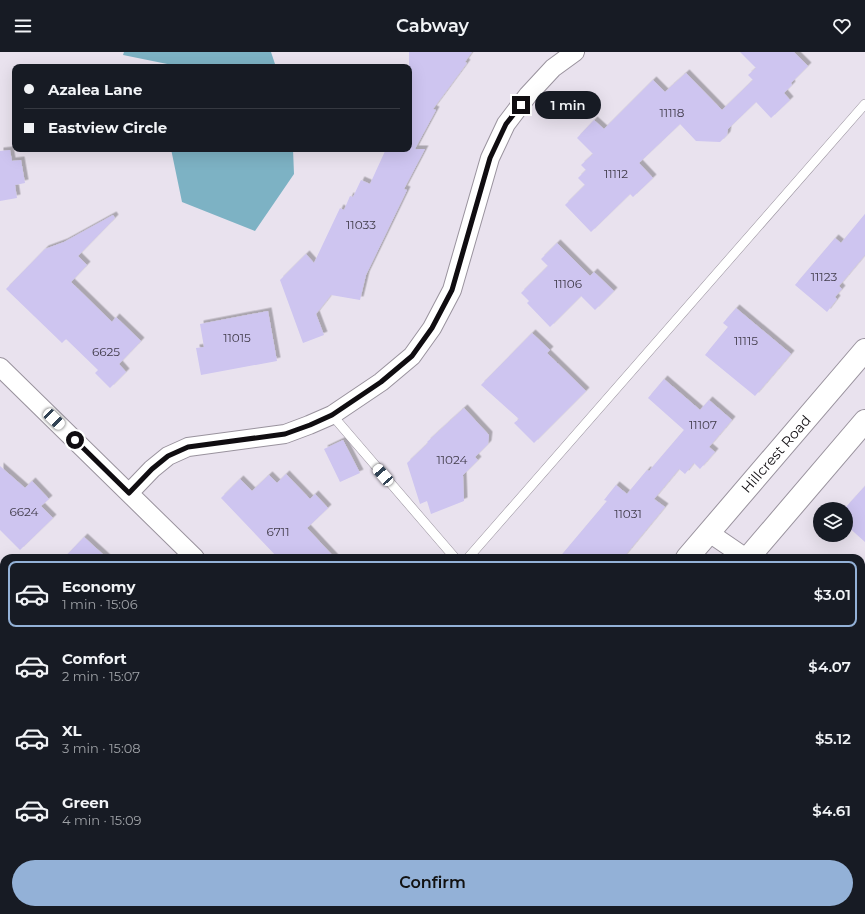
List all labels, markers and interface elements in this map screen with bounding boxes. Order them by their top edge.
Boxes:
icon: menu [12,15,34,37]
text: Cabway [396,15,469,37]
icon: heart [831,15,853,37]
text: Azalea Lane [48,80,142,99]
callout: 1 min [535,91,601,119]
route end [512,96,530,114]
text: 1 min [551,97,585,113]
house number: 11118 [660,105,685,120]
text: Eastview Circle [48,118,167,137]
house number: 11112 [604,166,628,181]
house number: 11033 [346,217,376,232]
house number: 11123 [811,269,838,284]
house number: 11106 [554,276,582,291]
house number: 11015 [223,330,251,345]
house number: 11115 [734,333,758,348]
house number: 6625 [92,344,120,359]
car [41,406,67,432]
street label: Hillcrest Road [737,411,815,497]
house number: 11107 [689,417,717,432]
route start [66,431,84,449]
house number: 11024 [436,452,468,467]
car [371,462,395,488]
map controls [813,502,853,542]
button: layers [813,502,853,542]
house number: 6624 [9,504,39,519]
house number: 11031 [614,506,642,521]
house number: 6711 [266,524,290,539]
icon: car [14,576,50,612]
text: Economy [62,577,135,596]
text: $3.01 [814,585,851,604]
text: 1 min · 15:06 [62,596,138,612]
icon: car [14,648,50,684]
text: Comfort [62,649,127,668]
text: $4.07 [808,657,851,676]
text: 2 min · 15:07 [62,668,140,684]
icon: car [14,720,50,756]
text: XL [62,721,81,740]
text: $5.12 [815,729,851,748]
text: 3 min · 15:08 [62,740,141,756]
icon: car [14,792,50,828]
text: Green [62,793,109,812]
text: $4.61 [812,801,851,820]
text: 4 min · 15:09 [62,812,142,828]
button: Confirm [12,860,853,906]

